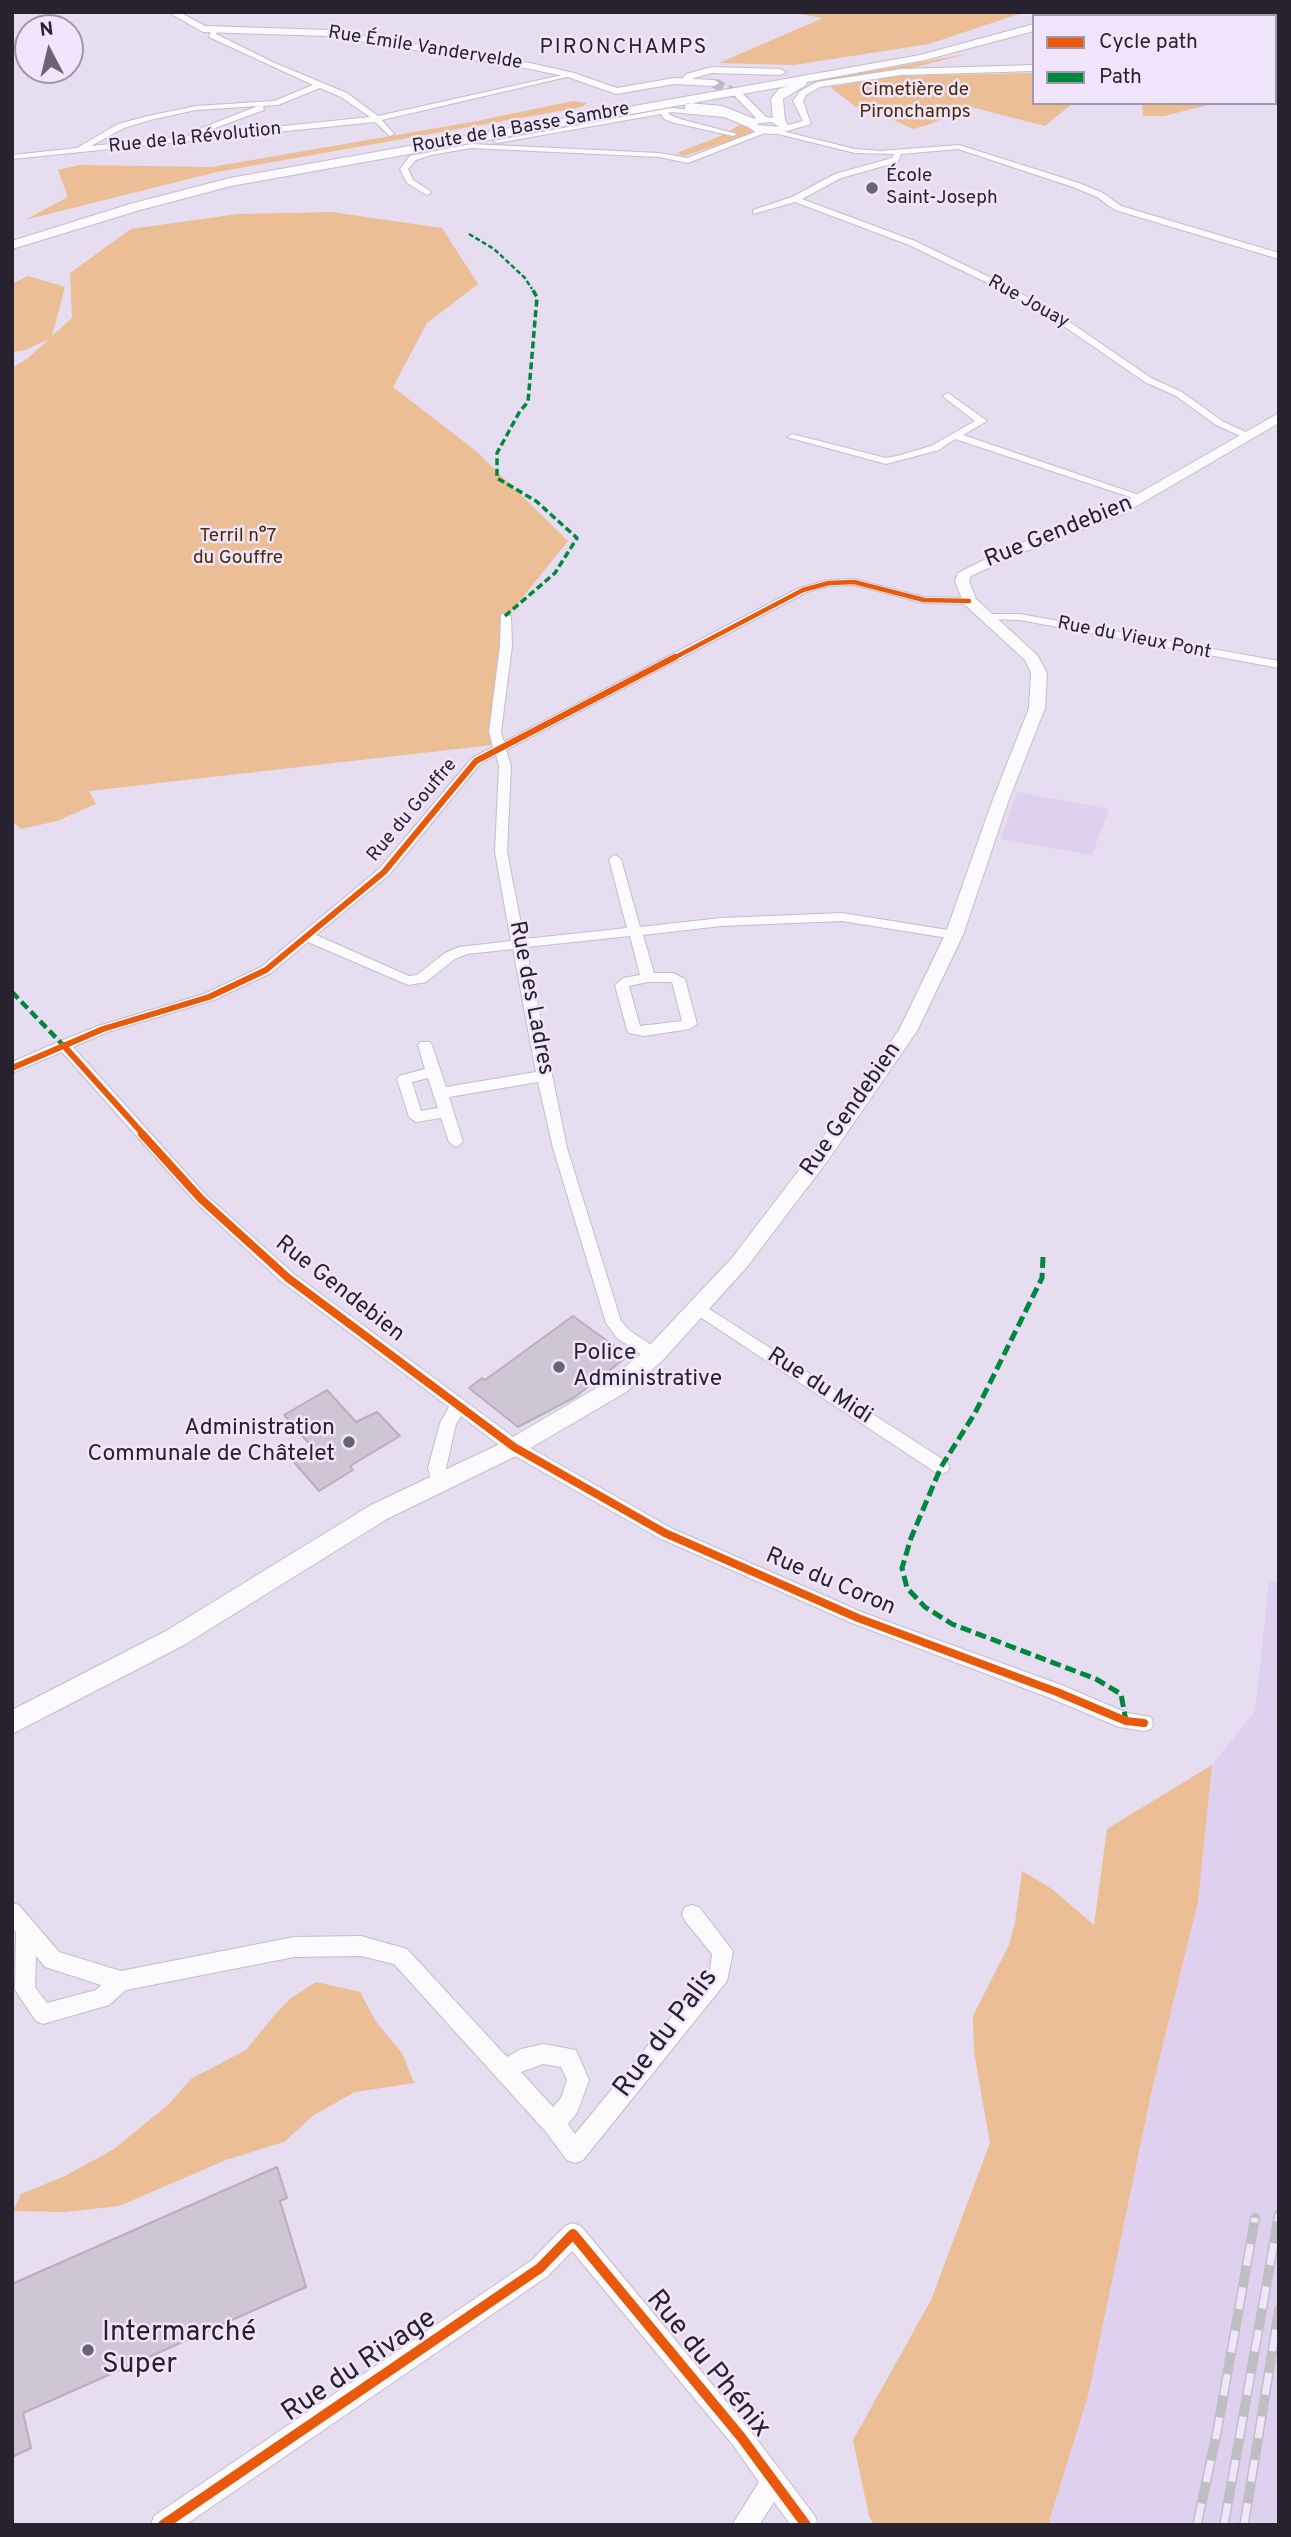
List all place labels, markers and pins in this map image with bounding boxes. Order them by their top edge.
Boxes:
place label: École Saint-Joseph [886,166,998,210]
marker: École Saint-Joseph [864,180,880,196]
place label: Police Administrative [573,1340,722,1394]
marker: Police Administrative [551,1359,567,1375]
place label: Administration Communale de Châtelet [88,1415,335,1469]
marker: Administration Communale de Châtelet [341,1434,357,1450]
place label: Intermarché Super [102,2317,256,2383]
marker: Intermarché Super [80,2342,96,2358]

